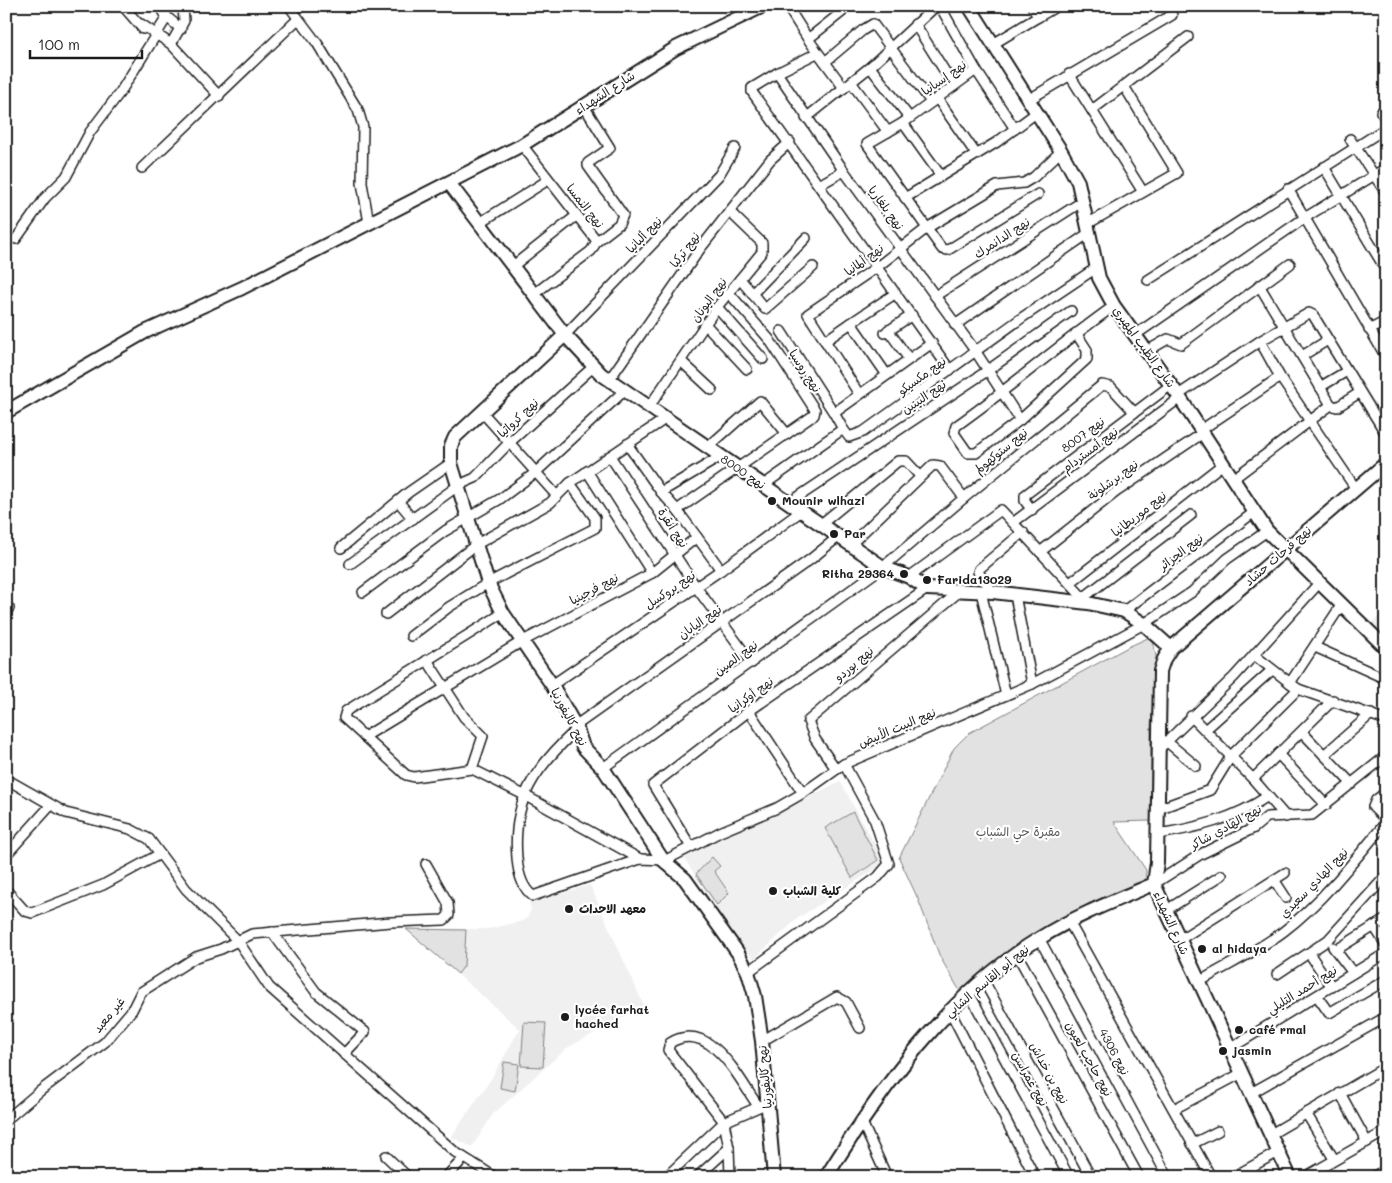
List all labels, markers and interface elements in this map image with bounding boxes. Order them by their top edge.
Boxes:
scale bar [30,28,142,60]
text: 100 m [38,34,80,54]
street label: نهج إسبانيا [918,56,970,100]
street label: شارع الشهداء [571,67,639,119]
street label: نهج النمسا [562,180,608,232]
street label: نهج بلغاريا [864,182,908,234]
street label: نهج ألبانيا [622,212,666,258]
street label: نهج الدانمرك [970,213,1034,263]
street label: نهج تركيا [666,228,704,272]
street label: نهج ألمانيا [841,240,887,280]
street label: نهج اليونان [687,274,731,326]
street label: شارع الطّيب المهيري [1108,303,1180,391]
street label: نهج روسيا [784,346,826,396]
street label: نهج مكسيكو [893,352,950,400]
street label: نهج البينين [898,375,950,419]
street label: نهج كرواتيا [493,394,543,442]
street label: نهج 8007 [1057,413,1109,457]
street label: نهج أمستردام [1058,423,1122,477]
street label: نهج ستوكهولم [970,424,1032,479]
street label: نهج 8000 [717,450,769,494]
street label: نهج برشلونة [1084,455,1142,505]
street label: نهج موريطانيا [1108,487,1170,541]
place label: Mounir wlhazi [782,492,865,508]
marker: Mounir wlhazi [766,495,778,507]
street label: نهج أنقرة [653,504,693,552]
street label: نهج فرحات حشاد [1240,522,1316,590]
place label: Par [844,525,866,541]
marker: Par [828,528,840,540]
street label: نهج الجزائر [1154,529,1207,575]
place label: Ritha 29364 [822,565,894,581]
street label: نهج بروكسل [641,566,699,614]
marker: Ritha 29364 [898,568,910,580]
street label: نهج فرجينيا [566,569,622,609]
place label: Farida13029 [937,571,1012,587]
marker: Farida13029 [921,574,933,586]
street label: نهج اليابان [675,600,725,644]
street label: نهج الصين [710,636,762,680]
street label: نهج بوردو [830,642,878,686]
street label: نهج أوكرانيا [725,672,777,718]
street label: نهح كاليفورنيا [547,685,592,749]
street label: نهج البيت الأبيض [855,704,939,752]
street label: نهج الهادي شاكر [1186,800,1265,855]
park label: مقبرة حي الشباب [976,823,1060,843]
street label: نهج الهادي سعيدي [1276,844,1352,922]
place label: كلية الشباب [783,882,842,898]
marker: كلية الشباب [767,885,779,897]
street label: شارع الشهداء [1148,888,1194,958]
place label: معهد الاحداث [579,900,646,916]
marker: معهد الاحداث [563,903,575,915]
street label: نهج أبو القاسم الشابي [941,940,1034,1023]
place label: al hidaya [1212,940,1267,956]
marker: al hidaya [1196,943,1208,955]
street label: نهج أحمد التليلي [1263,961,1342,1021]
street label: غير معبد [89,993,128,1036]
place label: lycée farhat hached [575,1001,649,1031]
marker: lycée farhat hached [559,1011,571,1023]
street label: نهج حاجب لعيون [1061,1018,1117,1100]
place label: café rmal [1249,1021,1306,1037]
marker: café rmal [1233,1024,1245,1036]
street label: نهج 4306 [1094,1026,1134,1078]
street label: نهج بن خداش [1025,1039,1073,1107]
place label: jasmin [1232,1042,1272,1058]
street label: نهح كاليفورنيا [753,1045,776,1109]
marker: jasmin [1217,1045,1229,1057]
street label: نهج غمراسن [1007,1048,1053,1110]

